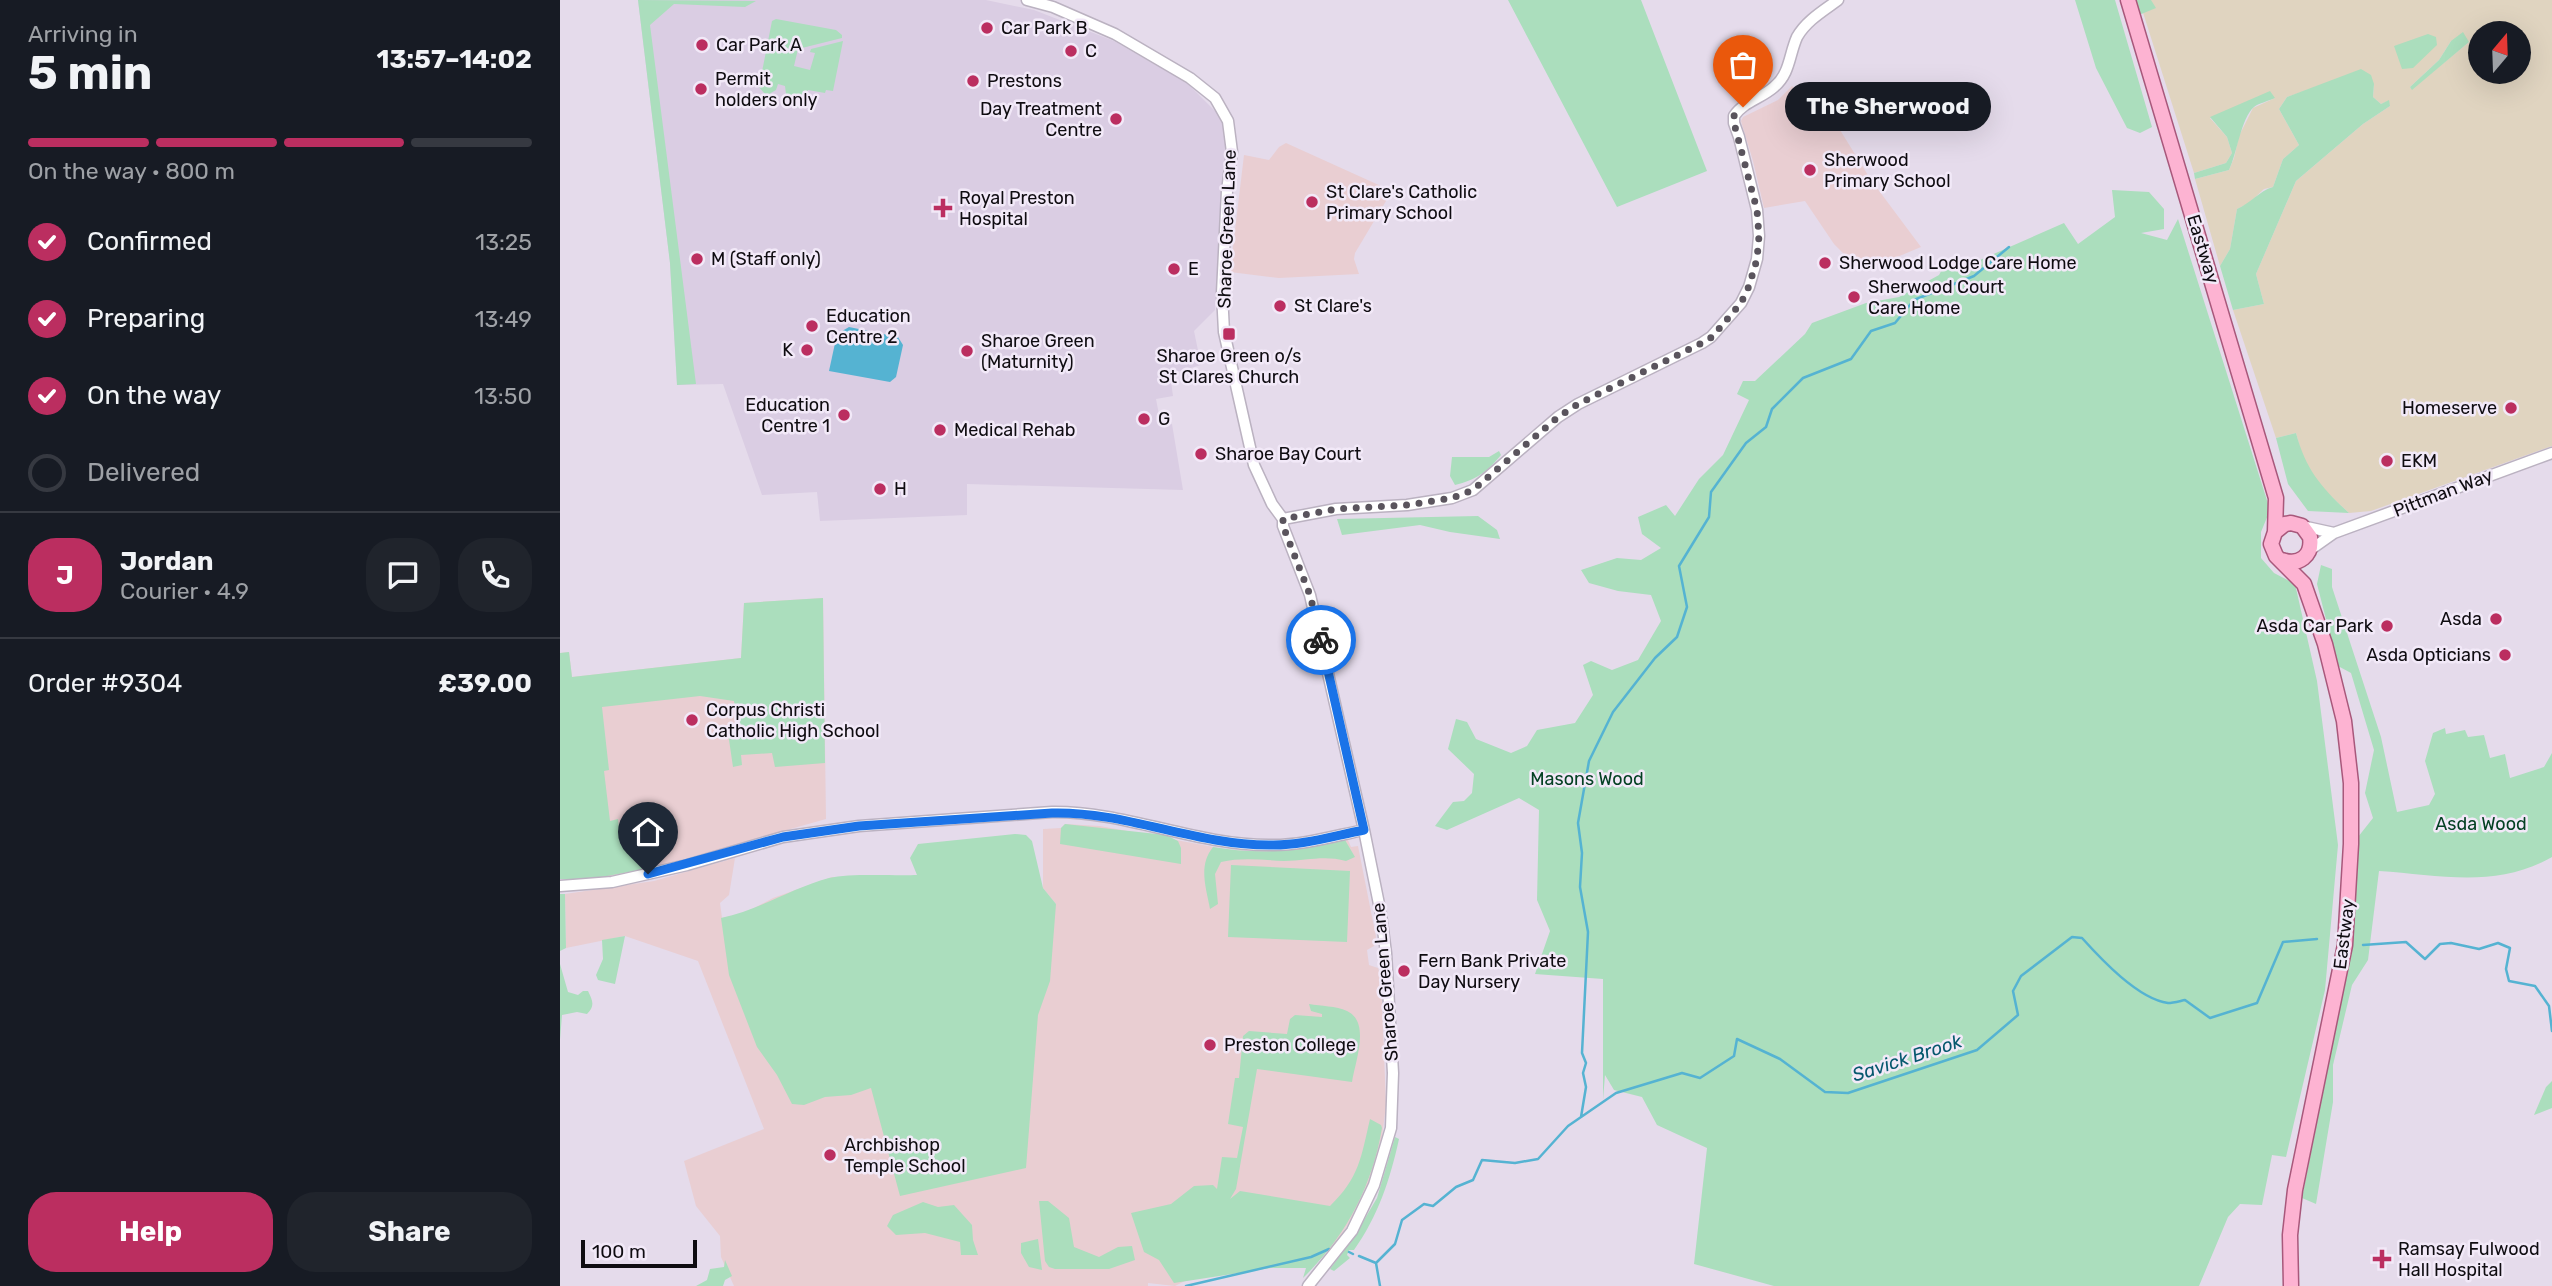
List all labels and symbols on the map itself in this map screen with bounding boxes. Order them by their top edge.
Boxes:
place label: Car Park B [1001,17,1087,39]
marker: Car Park B [979,20,995,36]
north arrow [2468,21,2530,84]
place label: Car Park A [716,34,802,56]
pin [1713,35,1773,107]
marker: Car Park A [694,37,710,53]
place label: C [1085,40,1097,62]
marker: C [1063,43,1079,59]
place label: Permit holders only [715,68,818,111]
place label: Prestons [987,70,1062,92]
marker: Prestons [965,73,981,89]
marker: Permit holders only [693,81,709,97]
callout: The Sherwood [1785,82,1992,132]
place label: Day Treatment Centre [980,98,1102,141]
marker: Day Treatment Centre [1108,111,1124,127]
street label: Sharoe Green Lane [1213,149,1241,309]
place label: Sherwood Primary School [1824,149,1951,192]
marker: Sherwood Primary School [1802,162,1818,178]
place label: St Clare's Catholic Primary School [1326,181,1477,224]
place label: Royal Preston Hospital [959,187,1075,230]
marker: St Clare's Catholic Primary School [1304,194,1320,210]
marker: Royal Preston Hospital [933,198,953,218]
street label: Eastway [2182,212,2224,286]
place label: M (Staff only) [711,248,821,270]
marker: M (Staff only) [689,251,705,267]
place label: Sherwood Lodge Care Home [1839,252,2077,274]
marker: Sherwood Lodge Care Home [1817,255,1833,271]
place label: E [1188,258,1199,280]
marker: E [1166,261,1182,277]
place label: Sherwood Court Care Home [1868,276,2004,319]
marker: Sherwood Court Care Home [1846,289,1862,305]
place label: St Clare's [1294,295,1372,317]
marker: St Clare's [1272,298,1288,314]
place label: Education Centre 2 [826,305,911,348]
marker: Education Centre 2 [804,318,820,334]
marker: Sharoe Green o/s St Clares Church [1221,326,1237,342]
place label: Sharoe Green (Maturnity) [981,330,1095,373]
place label: K [782,339,793,361]
marker: K [799,342,815,358]
marker: Sharoe Green (Maturnity) [959,343,975,359]
place label: Sharoe Green o/s St Clares Church [1156,345,1302,388]
place label: Education Centre 1 [745,394,830,437]
place label: Homeserve [2402,397,2497,419]
marker: Homeserve [2503,400,2519,416]
marker: Education Centre 1 [836,407,852,423]
place label: G [1158,408,1170,430]
marker: G [1136,411,1152,427]
place label: Medical Rehab [954,419,1075,441]
marker: Medical Rehab [932,422,948,438]
place label: Sharoe Bay Court [1215,443,1361,465]
marker: Sharoe Bay Court [1193,446,1209,462]
place label: EKM [2401,450,2437,472]
marker: EKM [2379,453,2395,469]
street label: Pittman Way [2390,464,2496,522]
place label: H [894,478,907,500]
marker: H [872,481,888,497]
courier [1286,605,1356,675]
place label: Asda [2440,608,2482,630]
marker: Asda [2488,611,2504,627]
place label: Asda Car Park [2256,615,2374,637]
marker: Asda Car Park [2379,618,2395,634]
place label: Asda Opticians [2366,644,2491,666]
marker: Asda Opticians [2497,647,2513,663]
place label: Corpus Christi Catholic High School [706,699,880,742]
marker: Corpus Christi Catholic High School [684,712,700,728]
park label: Masons Wood [1530,768,1644,790]
pin [618,802,678,874]
park label: Asda Wood [2435,813,2527,835]
street label: Eastway [2329,897,2359,971]
street label: Sharoe Green Lane [1367,902,1403,1062]
place label: Fern Bank Private Day Nursery [1418,950,1566,993]
marker: Fern Bank Private Day Nursery [1396,963,1412,979]
water label: Savick Brook [1849,1029,1965,1087]
place label: Preston College [1224,1034,1356,1056]
marker: Preston College [1202,1037,1218,1053]
place label: Archbishop Temple School [844,1134,966,1177]
marker: Archbishop Temple School [822,1147,838,1163]
scale bar [581,1237,696,1269]
place label: Ramsay Fulwood Hall Hospital [2398,1238,2540,1281]
marker: Ramsay Fulwood Hall Hospital [2372,1249,2392,1269]

